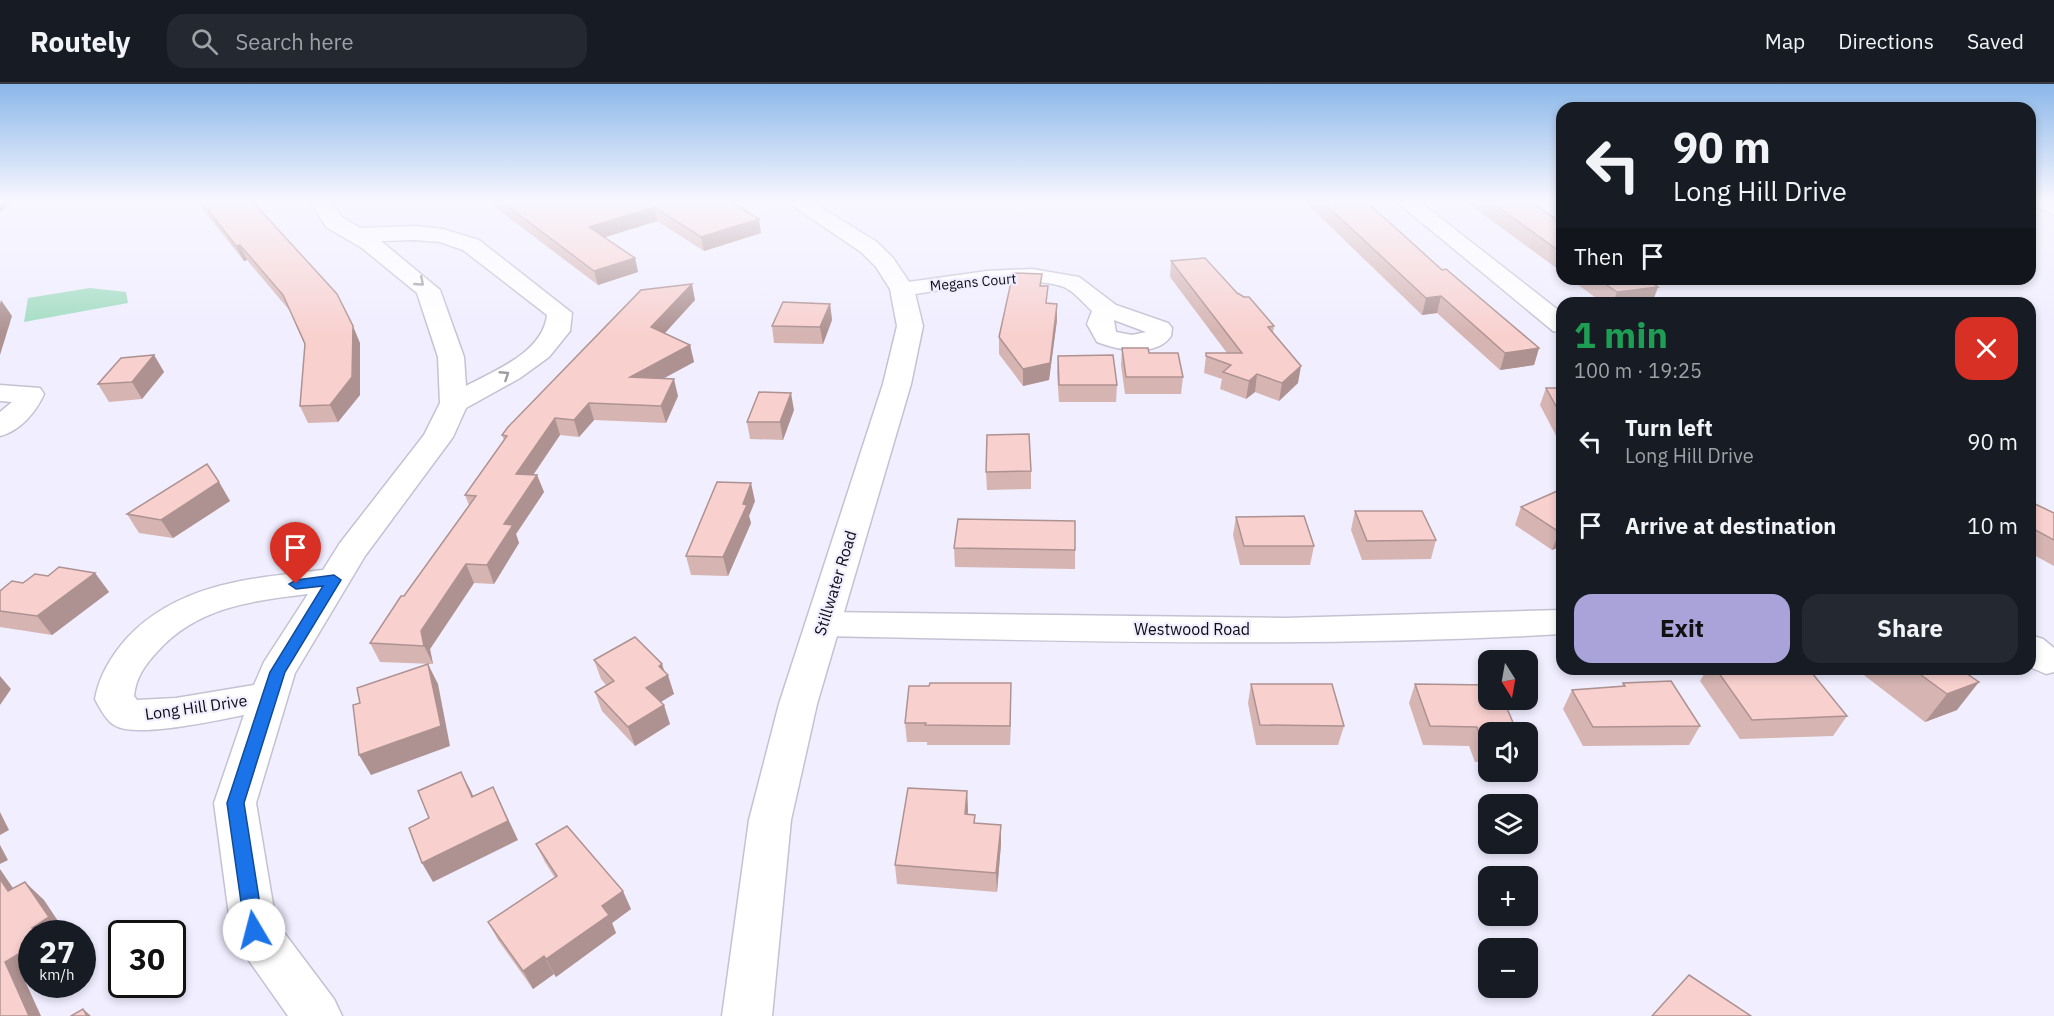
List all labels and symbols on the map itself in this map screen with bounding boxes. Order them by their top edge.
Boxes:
street label: Megans Court [929,269,1017,295]
one-way arrow [413,275,424,286]
one-way arrow [499,371,510,382]
pin [270,522,321,584]
street label: Stillwater Road [810,528,860,638]
street label: Westwood Road [1134,619,1250,639]
north arrow [1478,650,1538,710]
street label: Long Hill Drive [144,690,249,724]
position arrow [222,898,286,962]
speed limit sign: 30 [108,920,186,998]

